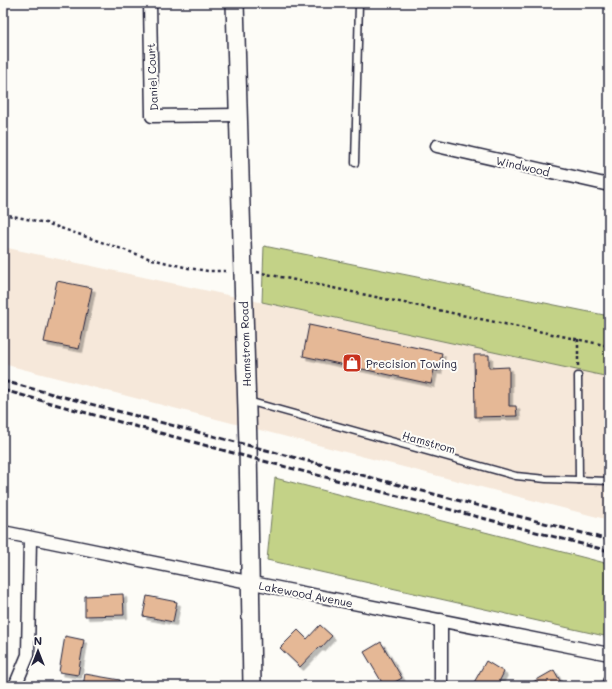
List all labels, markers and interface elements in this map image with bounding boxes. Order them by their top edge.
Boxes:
street label: Daniel Court [143,43,161,111]
street label: Windwood [495,153,551,179]
street label: Hamstrom Road [236,301,254,387]
shop icon: Precision Towing [341,352,363,374]
place label: Precision Towing [366,356,457,371]
street label: Hamstrom [401,427,457,457]
street label: Lakewood Avenue [258,578,354,611]
north arrow [18,631,58,671]
text: N [34,633,42,648]

